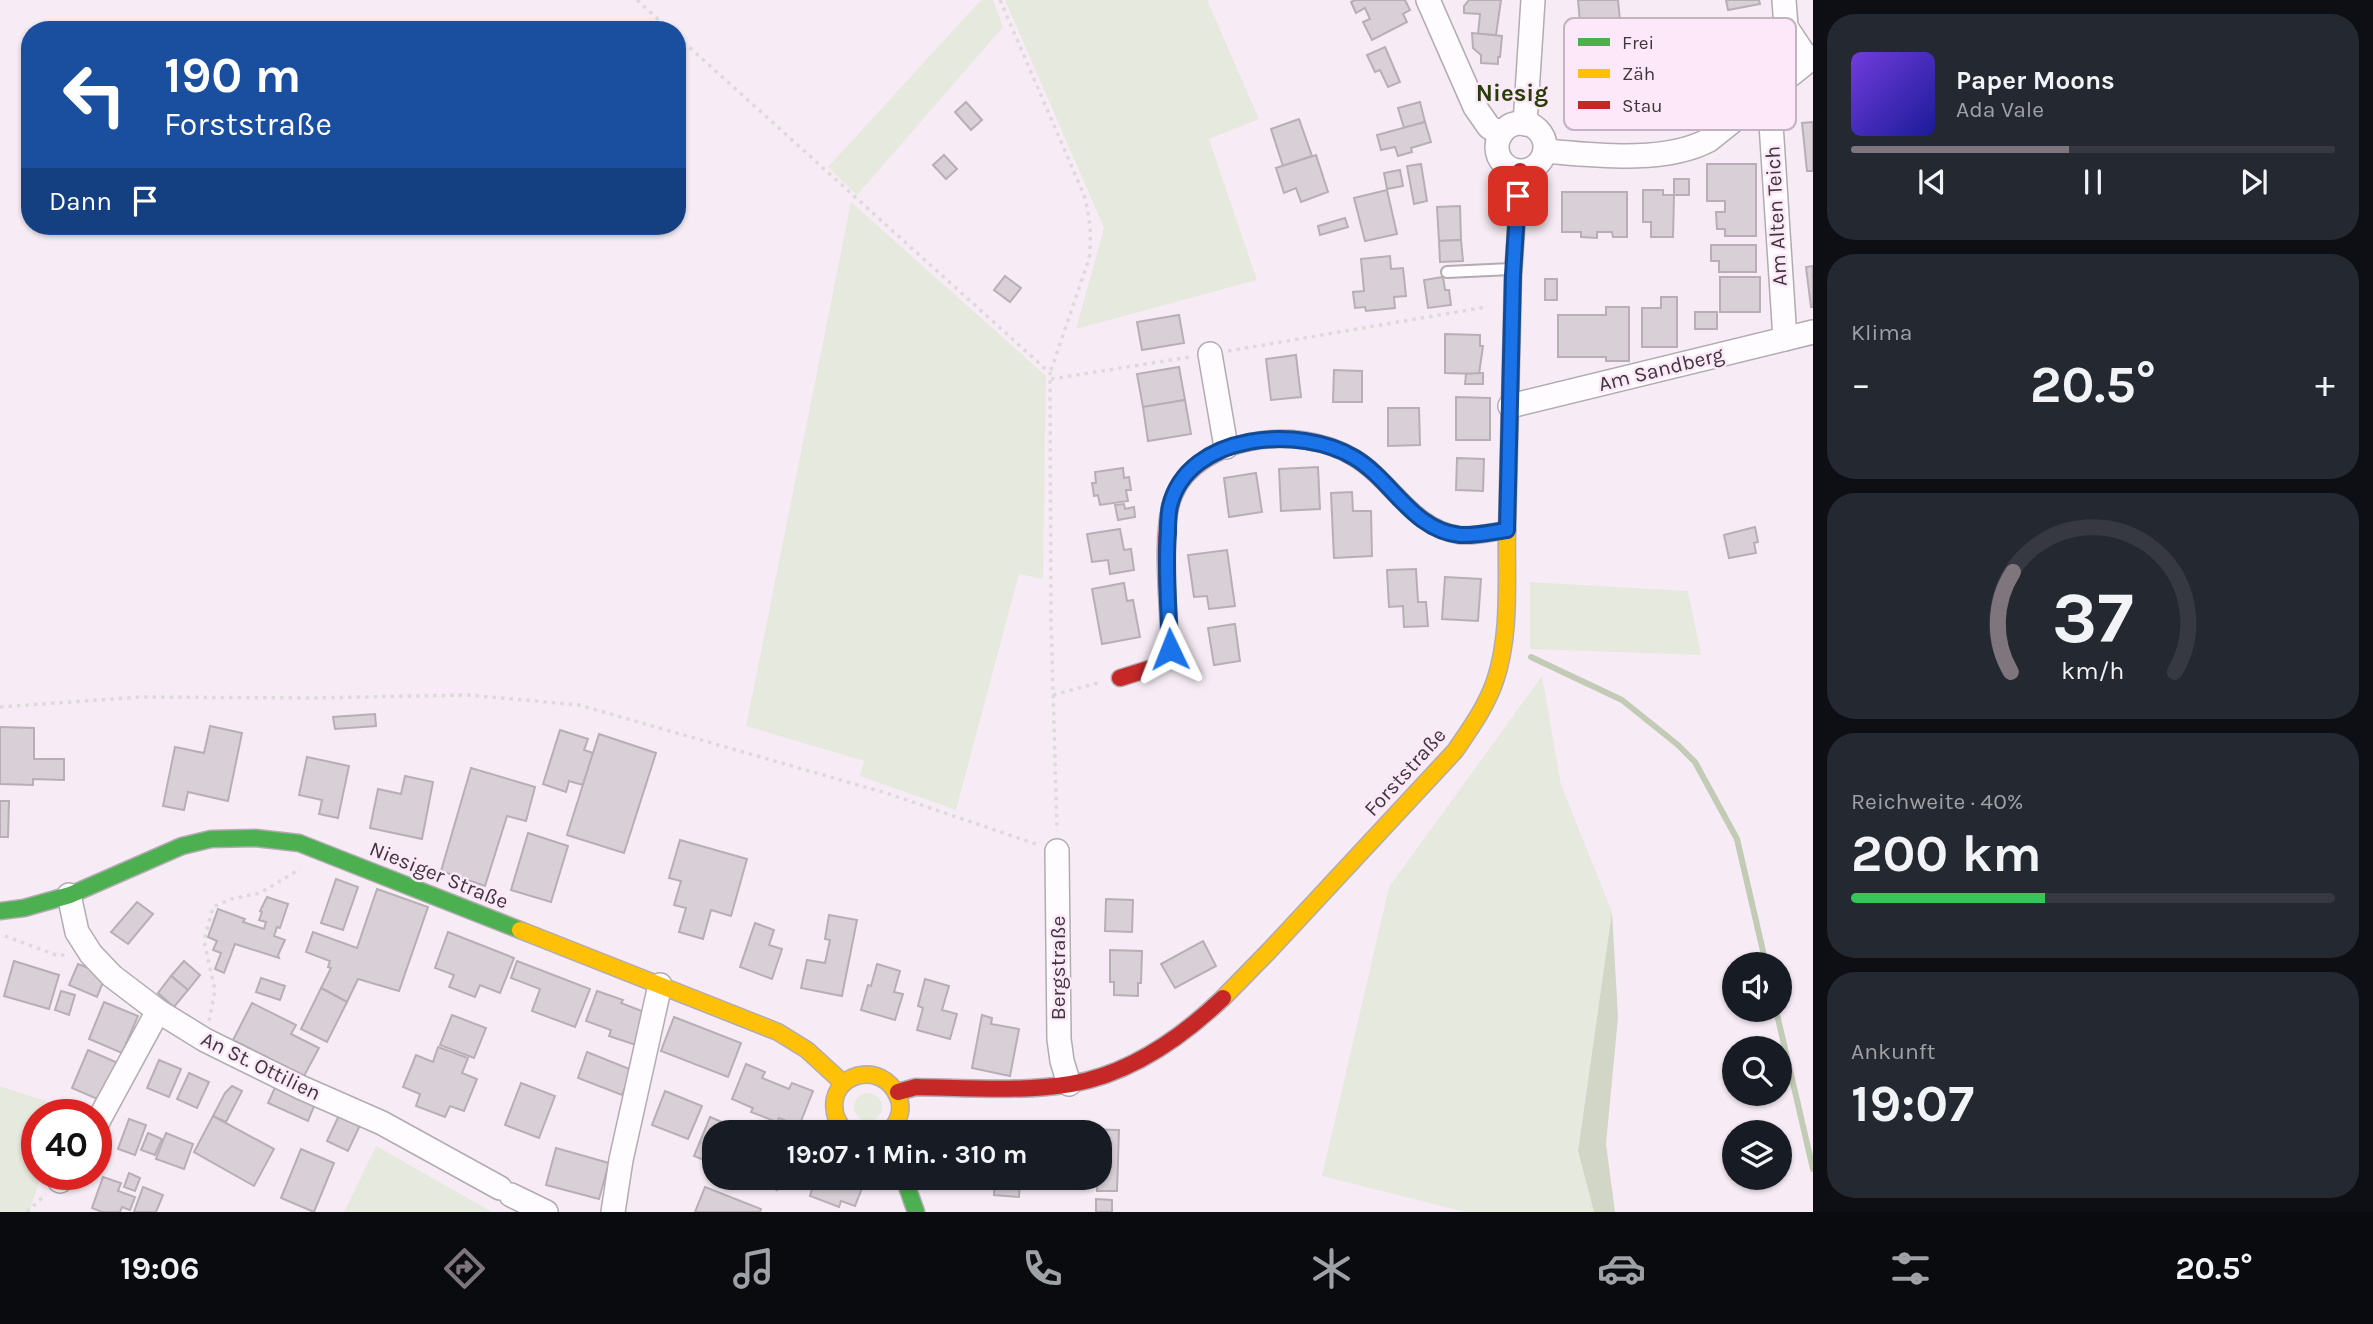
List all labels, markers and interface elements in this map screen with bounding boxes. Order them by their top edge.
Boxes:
legend [1564,18,1796,130]
text: Frei [1622,32,1654,54]
text: 190 m [164,47,301,104]
icon: left [49,49,140,140]
text: Zäh [1622,63,1655,85]
text: Paper Moons [1956,65,2115,96]
district label: Niesig [1476,79,1548,107]
text: Stau [1622,95,1663,117]
text: Ada Vale [1956,96,2044,123]
text: Forststraße [164,106,332,143]
street label: Am Alten Teich [1760,145,1792,287]
icon: previous [1913,163,1951,201]
icon: pause [2074,163,2112,201]
icon: next [2235,163,2273,201]
pin [1488,166,1548,226]
icon: arrive [1499,177,1537,215]
icon: arrive [126,182,164,220]
text: Dann [49,186,112,217]
text: Klima [1851,319,1912,346]
street label: Am Sandberg [1596,342,1726,396]
text: 20.5° [2030,354,2156,415]
text: − [1851,362,1871,407]
text: + [2315,362,2335,407]
text: 37 [2052,575,2134,660]
position arrow [1133,612,1207,686]
text: km/h [2061,656,2125,685]
street label: Forststraße [1359,723,1451,821]
text: Reichweite · 40% [1851,788,2024,815]
text: 200 km [1851,823,2042,884]
street label: Niesiger Straße [366,836,512,914]
street label: Bergstraße [1046,916,1070,1020]
map controls [1722,952,1792,1190]
button: sound [1722,952,1792,1022]
street label: An St. Ottilien [197,1027,325,1105]
button: search [1722,1036,1792,1106]
text: Ankunft [1851,1038,1935,1065]
text: 19:07 [1851,1073,1974,1134]
speed limit sign: 40 [21,1099,112,1190]
button: layers [1722,1120,1792,1190]
text: 19:07 · 1 Min. · 310 m [786,1139,1028,1170]
icon: directions [440,1244,489,1293]
icon: music [729,1244,778,1293]
icon: phone [1018,1244,1067,1293]
icon: climate [1307,1244,1356,1293]
icon: car [1597,1244,1646,1293]
icon: filters [1886,1244,1935,1293]
text: 19:06 [120,1250,199,1287]
text: 20.5° [2175,1250,2253,1287]

